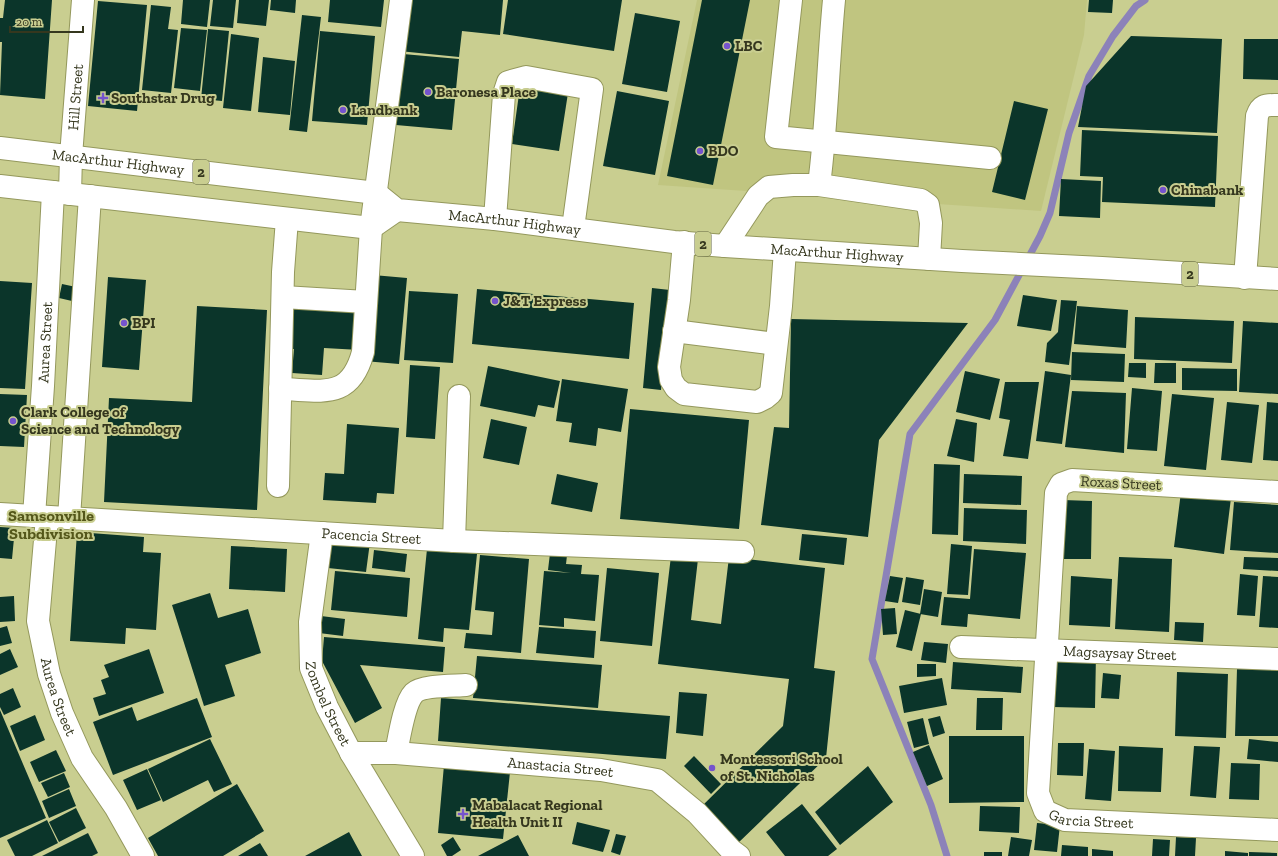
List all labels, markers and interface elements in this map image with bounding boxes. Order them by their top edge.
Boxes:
scale bar [10,8,83,34]
text: 20 m [16,15,43,29]
place label: LBC [735,37,763,55]
marker: LBC [722,41,732,51]
street label: Hill Street [64,63,87,131]
place label: Baronesa Place [436,83,536,101]
marker: Baronesa Place [423,87,433,97]
place label: Southstar Drug [111,89,215,107]
marker: Southstar Drug [98,93,108,103]
place label: Landbank [351,101,418,119]
marker: Landbank [338,105,348,115]
place label: BDO [708,142,739,160]
street label: MacArthur Highway [51,145,186,179]
marker: BDO [695,146,705,156]
road number: 2 [193,160,209,184]
place label: Chinabank [1171,181,1244,199]
marker: Chinabank [1158,185,1168,195]
street label: MacArthur Highway [448,206,582,239]
road number: 2 [695,232,711,256]
street label: MacArthur Highway [770,240,904,266]
road number: 2 [1182,262,1198,286]
place label: J&T Express [503,292,586,310]
marker: J&T Express [490,296,500,306]
street label: Aurea Street [34,301,56,384]
place label: BPI [132,314,156,332]
marker: BPI [119,318,129,328]
place label: Clark College of Science and Technology [21,403,180,438]
marker: Clark College of Science and Technology [8,416,18,426]
street label: Roxas Street [1080,472,1162,494]
district label: Samsonville Subdivision [8,506,94,543]
street label: Pacencia Street [321,524,422,548]
street label: Magsaysay Street [1063,642,1177,664]
street label: Aurea Street [37,656,80,739]
street label: Zombel Street [302,661,355,749]
place label: Montessori School of St. Nicholas [720,750,843,785]
street label: Anastacia Street [507,753,615,781]
marker: Montessori School of St. Nicholas [707,763,717,773]
place label: Mabalacat Regional Health Unit II [472,796,602,831]
street label: Garcia Street [1046,805,1134,832]
marker: Mabalacat Regional Health Unit II [457,808,469,820]

